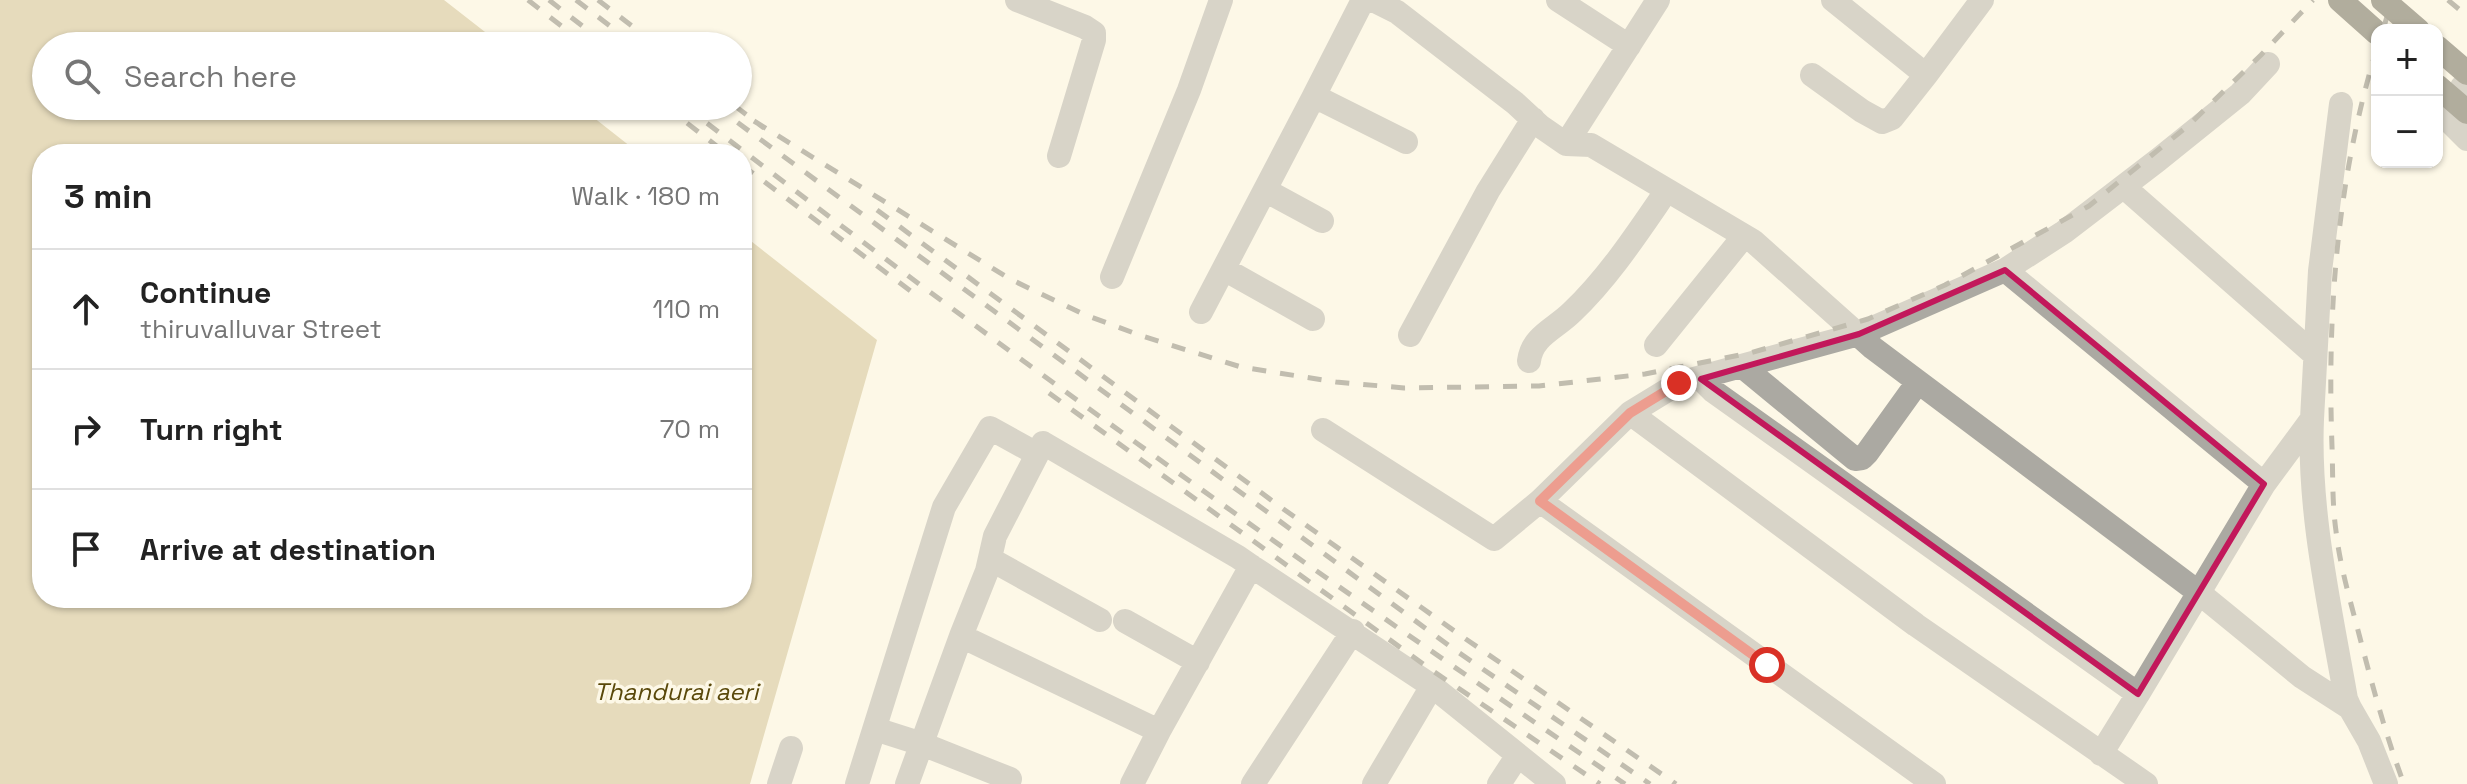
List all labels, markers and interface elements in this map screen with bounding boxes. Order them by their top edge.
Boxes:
map controls [2371,24,2443,168]
button: + [2371,24,2443,96]
search box [32,32,752,120]
icon: search [60,54,104,98]
text: Search here [124,57,297,96]
button: − [2371,96,2443,168]
text: 3 min [64,175,152,218]
text: Walk · 180 m [571,179,720,213]
text: Continue [140,273,271,312]
icon: ahead [64,287,108,331]
text: 110 m [653,292,720,326]
text: thiruvalluvar Street [140,312,382,346]
route end [1661,365,1697,401]
icon: right [64,407,108,451]
text: Turn right [140,410,283,449]
text: 70 m [660,412,720,446]
icon: arrive [64,527,108,571]
text: Arrive at destination [140,530,436,569]
route start [1749,647,1785,683]
water label: Thandurai aeri [594,676,761,707]

